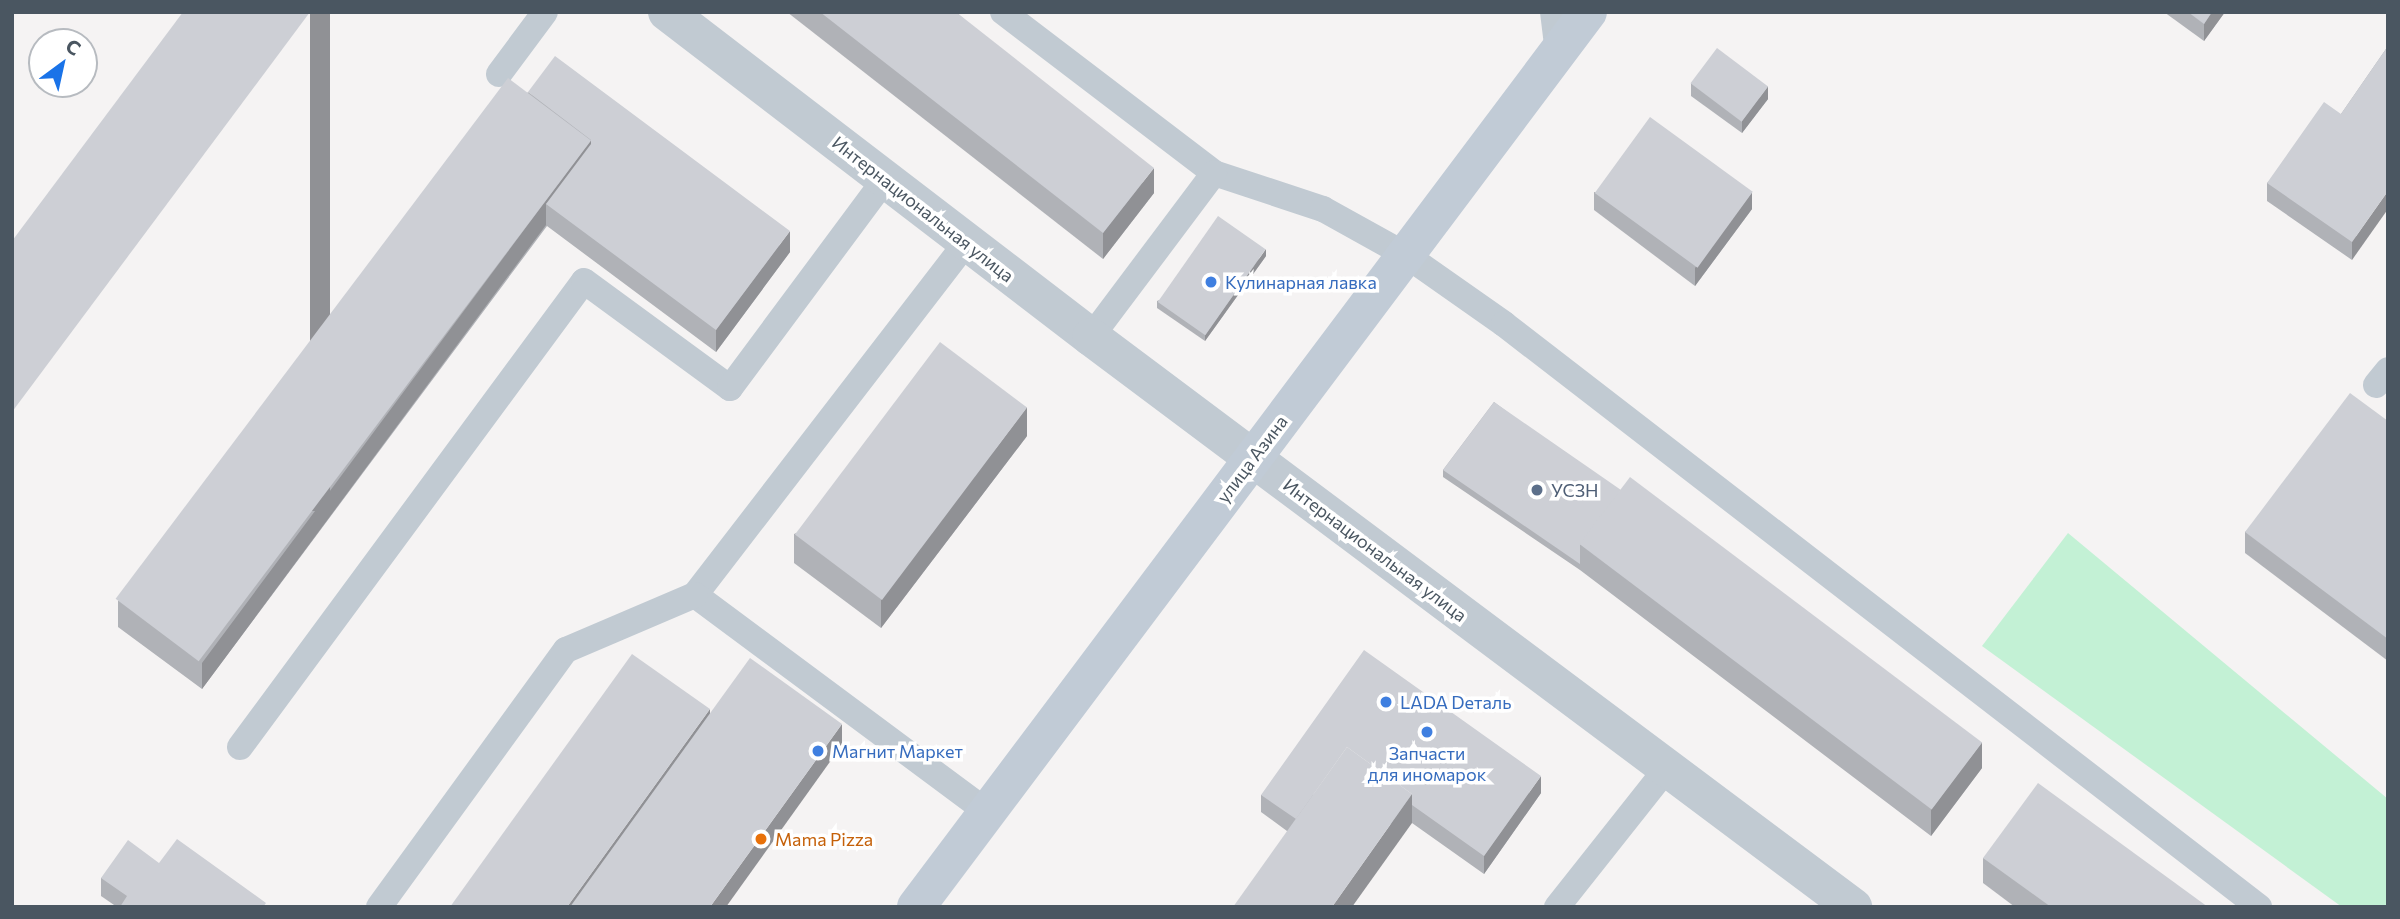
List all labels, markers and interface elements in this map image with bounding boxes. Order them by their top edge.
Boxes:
north arrow [28,28,98,98]
text: С [62,33,85,60]
street label: Интернациональная улица [828,131,1018,287]
place label: Кулинарная лавка [1225,271,1377,293]
marker: Кулинарная лавка [1203,274,1219,290]
street label: улица Азина [1212,411,1292,507]
street label: Интернациональная улица [1279,474,1471,626]
place label: УСЗН [1551,479,1599,501]
marker: УСЗН [1529,482,1545,498]
place label: LADA Dеталь [1400,691,1512,713]
marker: LADA Dеталь [1378,694,1394,710]
marker: Запчасти для иномарок [1419,724,1435,740]
place label: Магнит Маркет [832,740,963,762]
marker: Магнит Маркет [810,743,826,759]
place label: Запчасти для иномарок [1368,743,1486,786]
place label: Mama Pizza [775,828,873,850]
marker: Mama Pizza [753,831,769,847]

